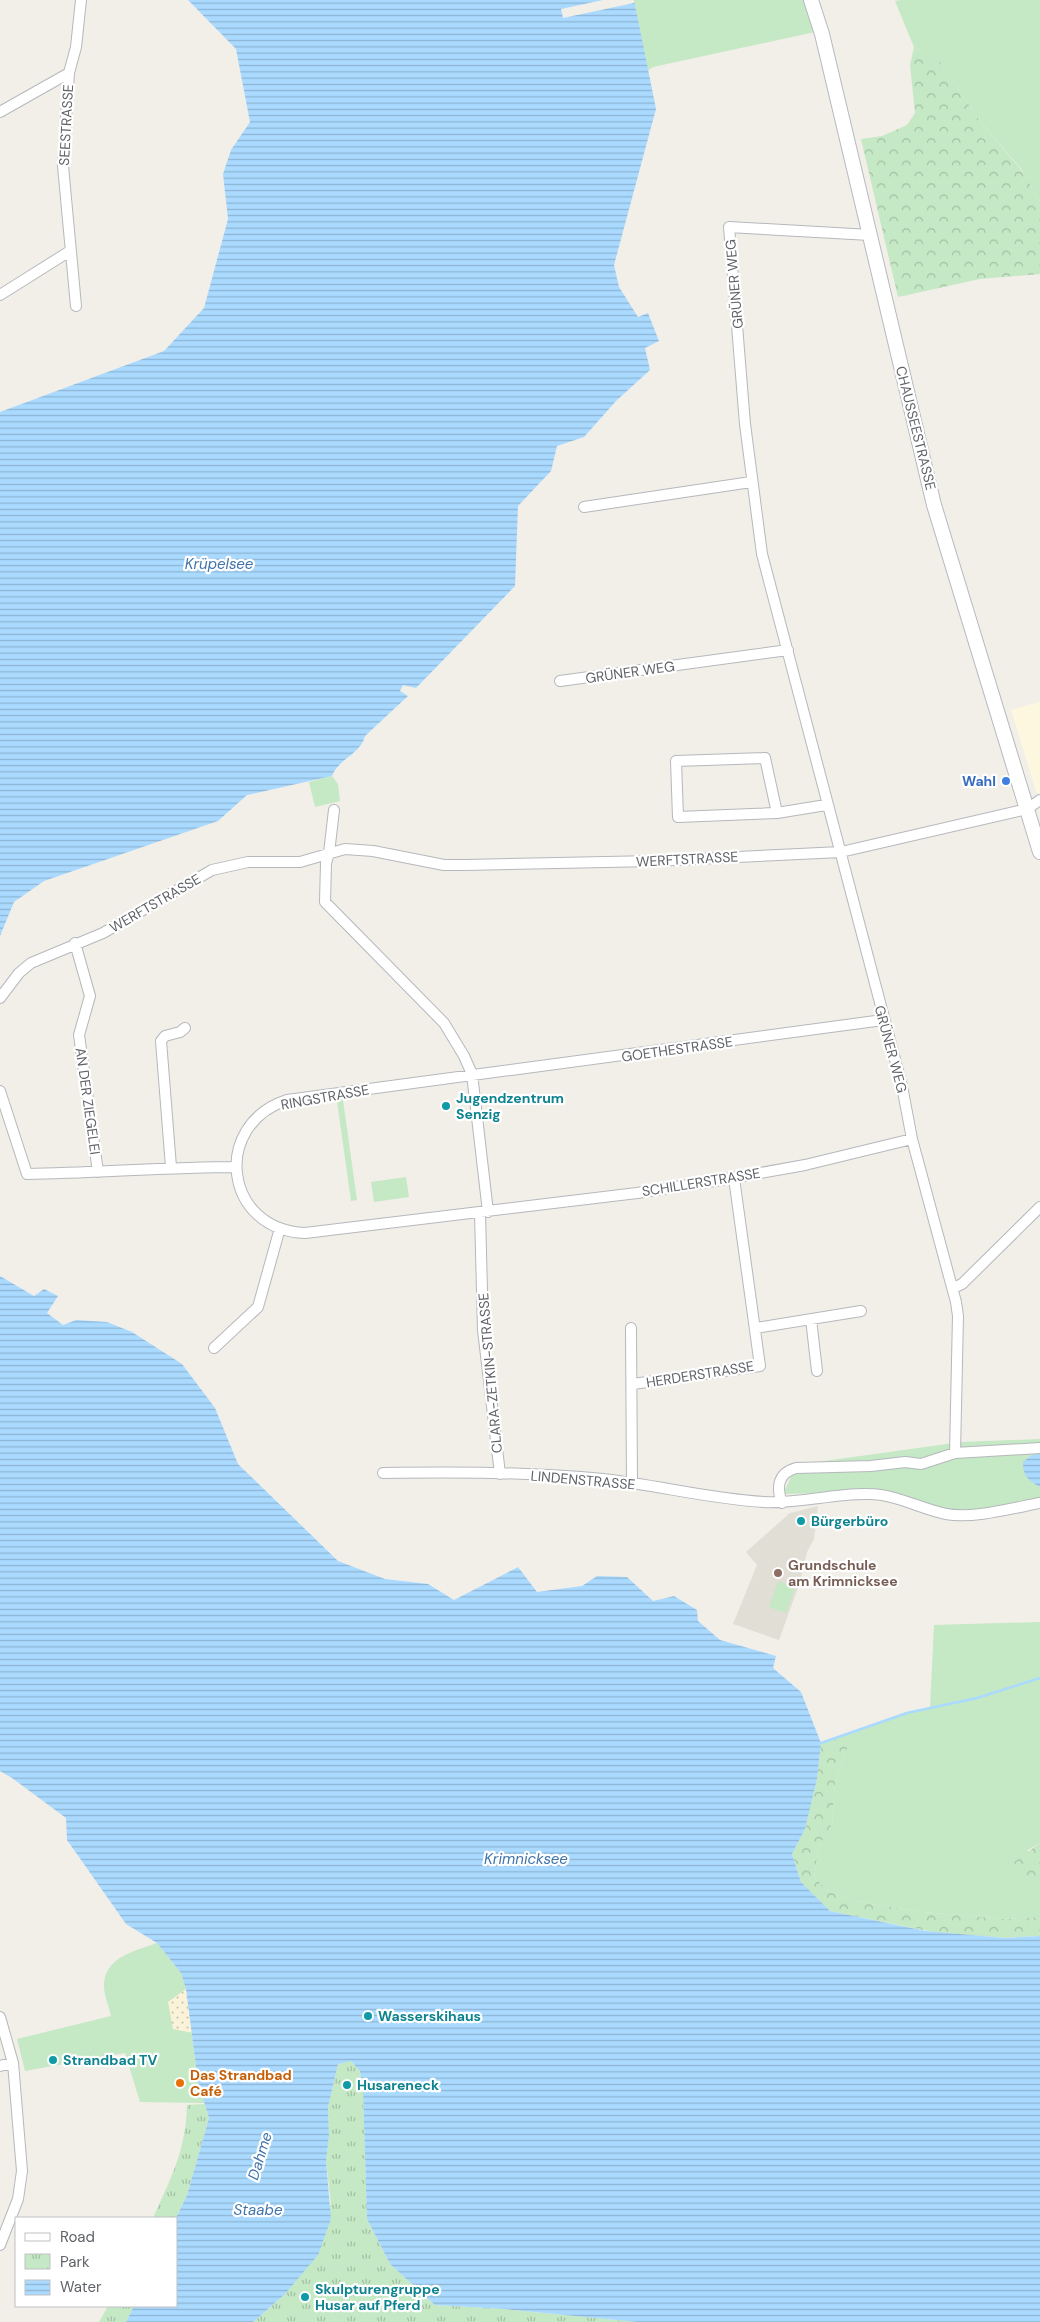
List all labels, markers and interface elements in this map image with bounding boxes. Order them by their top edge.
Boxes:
street label: SEESTRASSE [55,84,77,166]
street label: GRÜNER WEG [721,238,747,330]
street label: CHAUSSEESTRASSE [892,364,940,492]
water label: Krüpelsee [185,554,254,574]
street label: GRÜNER WEG [584,657,676,687]
place label: Wahl [962,772,996,790]
marker: Wahl [1000,775,1012,787]
street label: WERFTSTRASSE [635,847,739,871]
street label: WERFTSTRASSE [106,870,204,936]
street label: GRÜNER WEG [871,1003,911,1095]
street label: GOETHESTRASSE [620,1032,734,1066]
street label: AN DER ZIEGELEI [72,1046,104,1156]
street label: RINGSTRASSE [279,1080,371,1114]
place label: Jugendzentrum Senzig [456,1089,564,1123]
marker: Jugendzentrum Senzig [440,1100,452,1112]
street label: SCHILLERSTRASSE [641,1164,761,1200]
street label: CLARA-ZETKIN-STRASSE [474,1292,506,1454]
street label: HERDERSTRASSE [645,1357,755,1391]
street label: LINDENSTRASSE [530,1466,636,1494]
place label: Bürgerbüro [811,1512,888,1530]
marker: Bürgerbüro [795,1515,807,1527]
place label: Grundschule am Krimnicksee [788,1556,898,1590]
marker: Grundschule am Krimnicksee [772,1567,784,1579]
water label: Krimnicksee [484,1849,568,1869]
place label: Wasserskihaus [378,2007,481,2025]
marker: Wasserskihaus [362,2010,374,2022]
place label: Strandbad TV [63,2051,157,2069]
marker: Strandbad TV [47,2054,59,2066]
place label: Das Strandbad Café [190,2066,292,2100]
place label: Husareneck [357,2076,439,2094]
marker: Das Strandbad Café [174,2077,186,2089]
marker: Husareneck [341,2079,353,2091]
water label: Dahme [243,2129,277,2182]
water label: Staabe [234,2200,283,2220]
legend [15,2217,178,2307]
text: Road [60,2227,95,2247]
text: Park [60,2252,90,2272]
text: Water [60,2277,102,2297]
place label: Skulpturengruppe Husar auf Pferd [315,2280,440,2314]
marker: Skulpturengruppe Husar auf Pferd [299,2291,311,2303]

